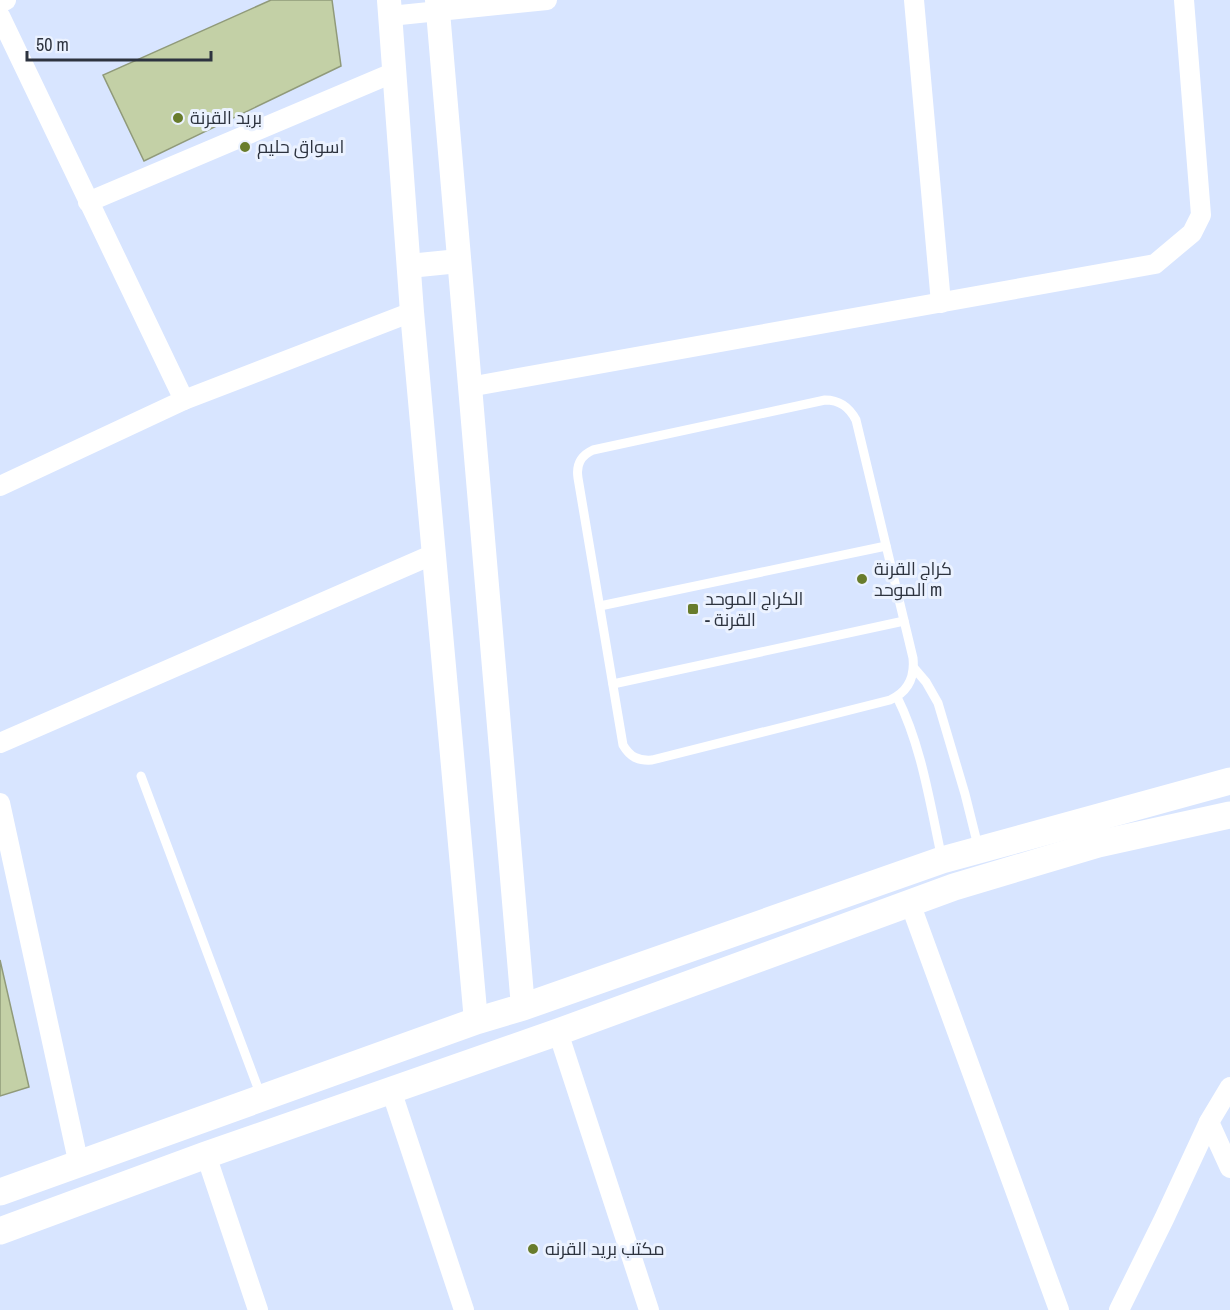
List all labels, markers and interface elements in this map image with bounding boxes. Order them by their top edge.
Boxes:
scale bar [27,24,212,62]
text: 50 m [36,32,69,57]
place label: بريد القرنة [190,105,262,130]
marker: بريد القرنة [171,111,185,125]
place label: اسواق حليم [257,134,344,159]
marker: اسواق حليم [238,140,252,154]
place label: كراج القرنة الموحد m [874,556,952,602]
marker: كراج القرنة الموحد m [855,572,869,586]
place label: الكراج الموحد - القرنة [705,586,803,632]
marker: الكراج الموحد - القرنة [686,602,700,616]
place label: مكتب بريد القرنه [545,1236,665,1261]
marker: مكتب بريد القرنه [526,1242,540,1256]

